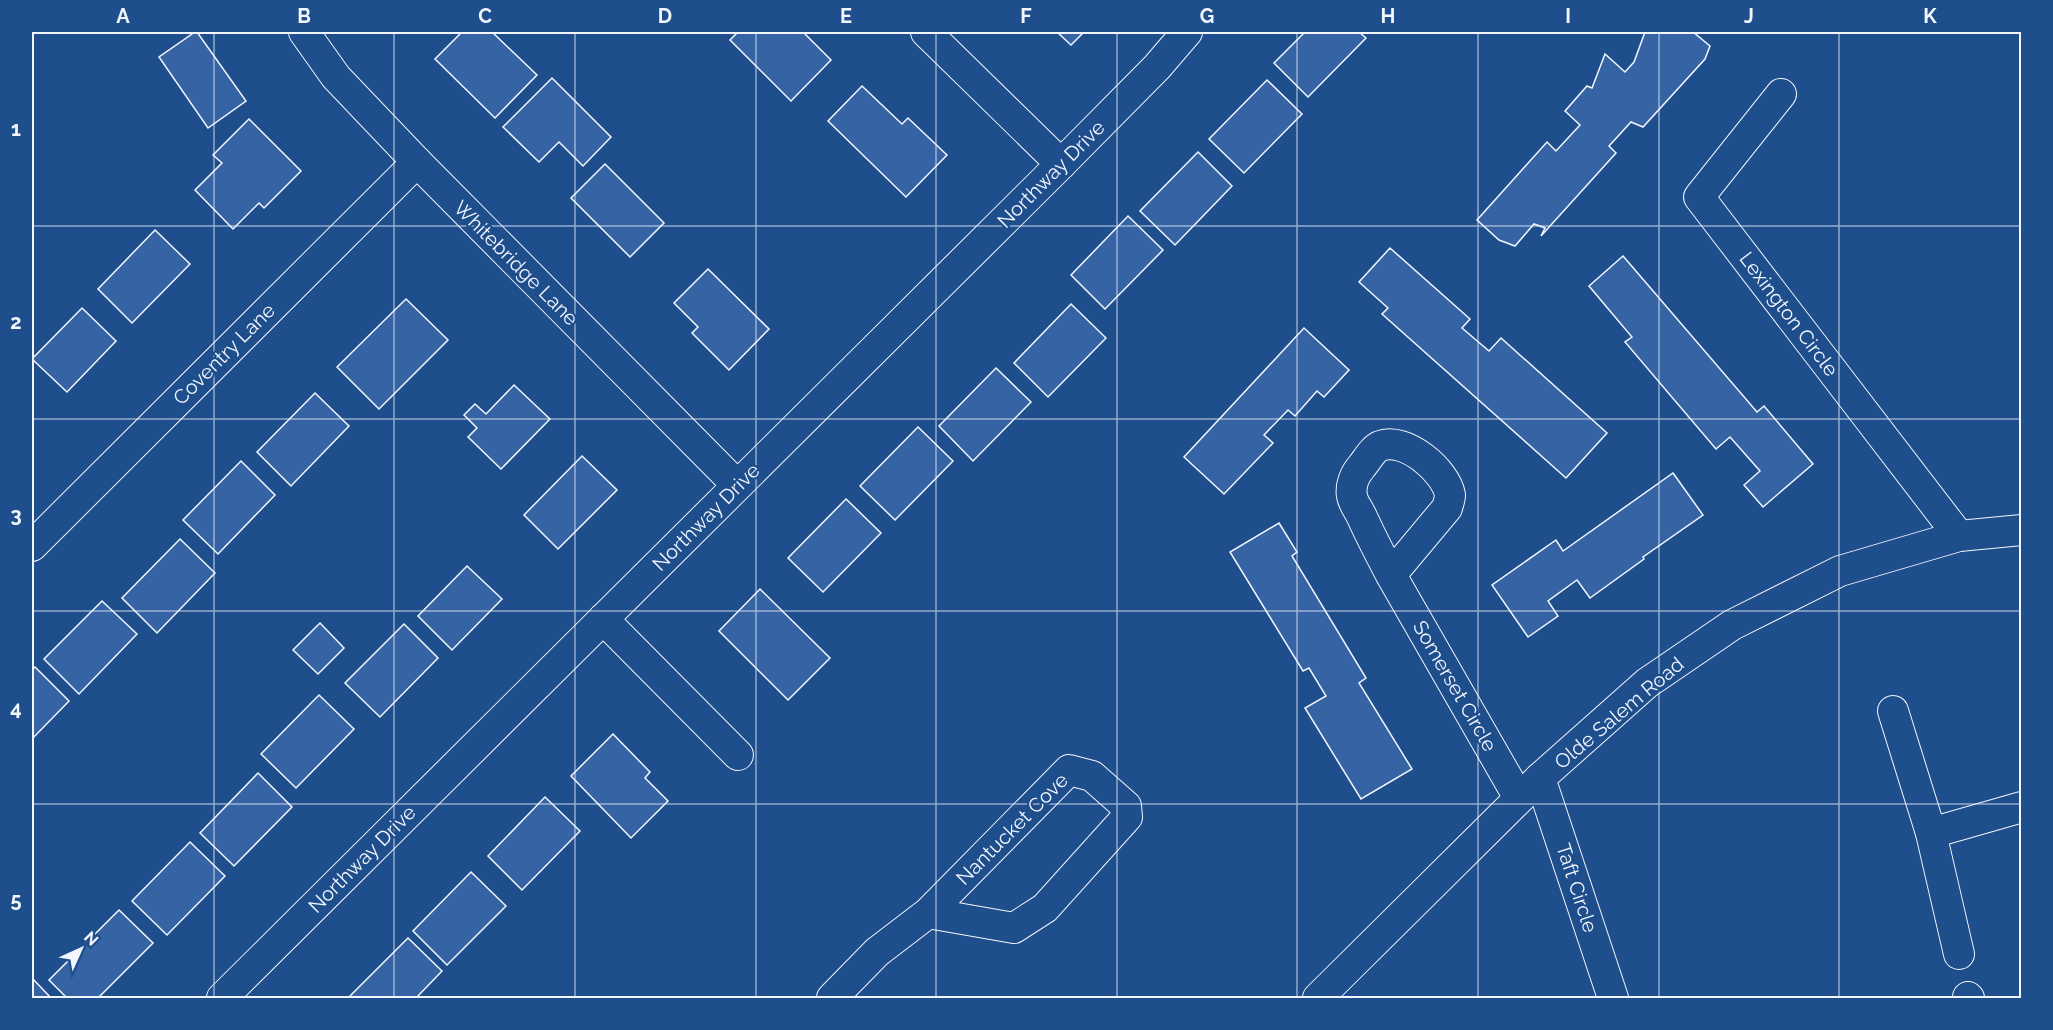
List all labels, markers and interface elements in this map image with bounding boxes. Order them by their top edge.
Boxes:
text: A [116,4,130,28]
text: B [297,4,311,28]
text: C [478,4,492,28]
text: D [658,4,672,28]
text: E [840,4,852,28]
text: F [1020,4,1032,28]
text: G [1200,4,1214,28]
text: H [1381,4,1395,28]
text: I [1565,4,1571,28]
text: J [1744,4,1754,28]
text: K [1923,4,1937,28]
street label: Northway Drive [992,115,1110,233]
text: 1 [11,117,21,141]
street label: Whitebridge Lane [449,196,584,331]
street label: Lexington Circle [1734,247,1844,381]
street label: Coventry Lane [168,298,280,410]
text: 2 [10,310,22,334]
street label: Northway Drive [647,458,765,576]
text: 3 [10,503,22,527]
street label: Somerset Circle [1408,616,1502,756]
street label: Olde Salem Road [1549,652,1689,774]
text: 4 [10,696,22,720]
street label: Nantucket Cove [951,768,1073,890]
street label: Northway Drive [303,800,421,918]
street label: Taft Circle [1551,840,1603,936]
text: 5 [10,888,22,912]
north arrow [51,919,111,979]
text: N [80,928,102,950]

